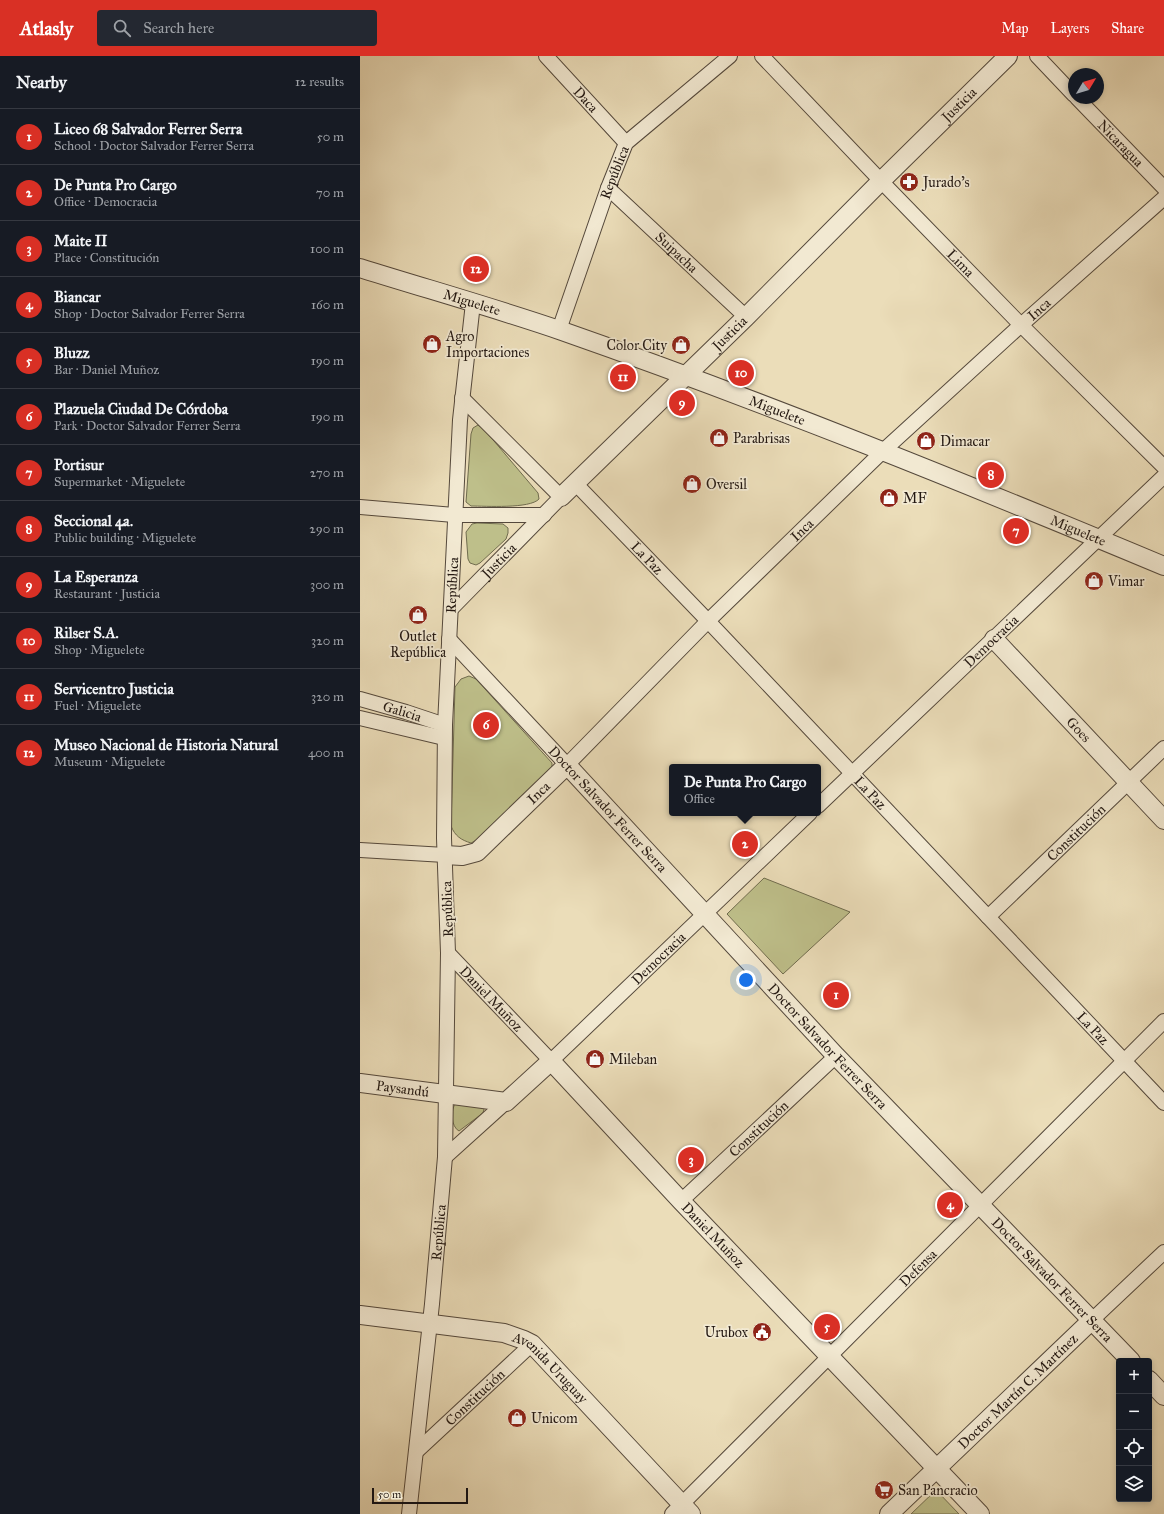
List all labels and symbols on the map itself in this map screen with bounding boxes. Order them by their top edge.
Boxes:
north arrow [1068,68,1104,104]
street label: Daca [570,83,602,116]
street label: Justicia [937,84,980,128]
street label: Nicaragua [1094,117,1147,171]
street label: República [597,143,633,202]
pharmacy icon: Jurado's [898,171,920,193]
place label: Jurado's [921,174,970,192]
street label: Suipacha [652,229,701,277]
street label: Lima [943,246,978,281]
pin: 12 [463,254,489,284]
street label: Miguelete [441,286,502,319]
street label: Inca [1024,295,1054,324]
street label: Justicia [707,313,751,356]
place label: Agro Importaciones [445,328,529,361]
shop icon: Agro Importaciones [421,333,443,355]
shop icon: Color City [670,334,692,356]
place label: Color City [606,337,667,354]
pin: 10 [728,358,754,388]
pin: 11 [610,362,636,392]
pin: 9 [669,388,695,418]
street label: Miguelete [747,392,808,429]
shop icon: Parabrisas [708,427,730,449]
place label: Parabrisas [733,430,790,447]
shop icon: Dimacar [915,430,937,452]
place label: Dimacar [940,433,990,450]
pin: 8 [978,460,1004,490]
shop icon: Oversil [681,473,703,495]
place label: Oversil [706,476,747,493]
shop icon: MF [878,487,900,509]
place label: MF [903,490,927,507]
street label: Miguelete [1048,512,1108,550]
street label: Inca [787,515,817,545]
pin: 7 [1003,516,1029,546]
street label: La Paz [627,538,667,579]
street label: Justicia [477,540,520,584]
street label: República [443,557,462,614]
shop icon: Vimar [1083,570,1105,592]
place label: Vimar [1107,573,1145,590]
shop icon: Outlet República [407,604,429,626]
street label: Democracia [961,612,1022,671]
place label: Outlet República [390,628,446,661]
street label: Galicia [381,698,424,726]
pin: 6 [473,710,499,740]
street label: Goes [1063,714,1094,746]
street label: Doctor Salvador Ferrer Serra [545,743,671,876]
street label: La Paz [850,773,890,814]
street label: Inca [524,778,554,808]
street label: Constitución [1043,800,1110,865]
pin: 2 [732,829,758,859]
street label: República [438,881,457,937]
street label: Democracia [628,929,689,988]
street label: Daniel Muñoz [456,963,527,1036]
your location [736,970,756,990]
street label: Doctor Salvador Ferrer Serra [764,980,891,1113]
pin: 1 [823,980,849,1010]
street label: La Paz [1073,1008,1113,1049]
shop icon: Mileban [584,1048,606,1070]
place label: Mileban [609,1051,658,1068]
street label: Paysandú [375,1077,431,1101]
street label: Constitución [726,1097,792,1161]
pin: 3 [678,1145,704,1175]
pin: 4 [937,1190,963,1220]
street label: Daniel Muñoz [678,1199,749,1272]
street label: República [428,1204,450,1261]
street label: Doctor Salvador Ferrer Serra [988,1214,1116,1346]
street label: Defensa [896,1246,940,1290]
pin: 5 [814,1312,840,1342]
public building icon: Urubox [751,1321,773,1343]
place label: Urubox [704,1324,749,1341]
street label: Avenida Uruguay [509,1328,591,1407]
street label: Doctor Martín C. Martínez [955,1330,1082,1453]
street label: Constitución [442,1365,509,1429]
shop icon: Unicom [506,1407,528,1429]
place label: Unicom [531,1410,578,1427]
supermarket icon: San Pancracio [873,1479,895,1501]
place label: San Pancracio [898,1482,978,1499]
scale bar [372,1486,468,1505]

